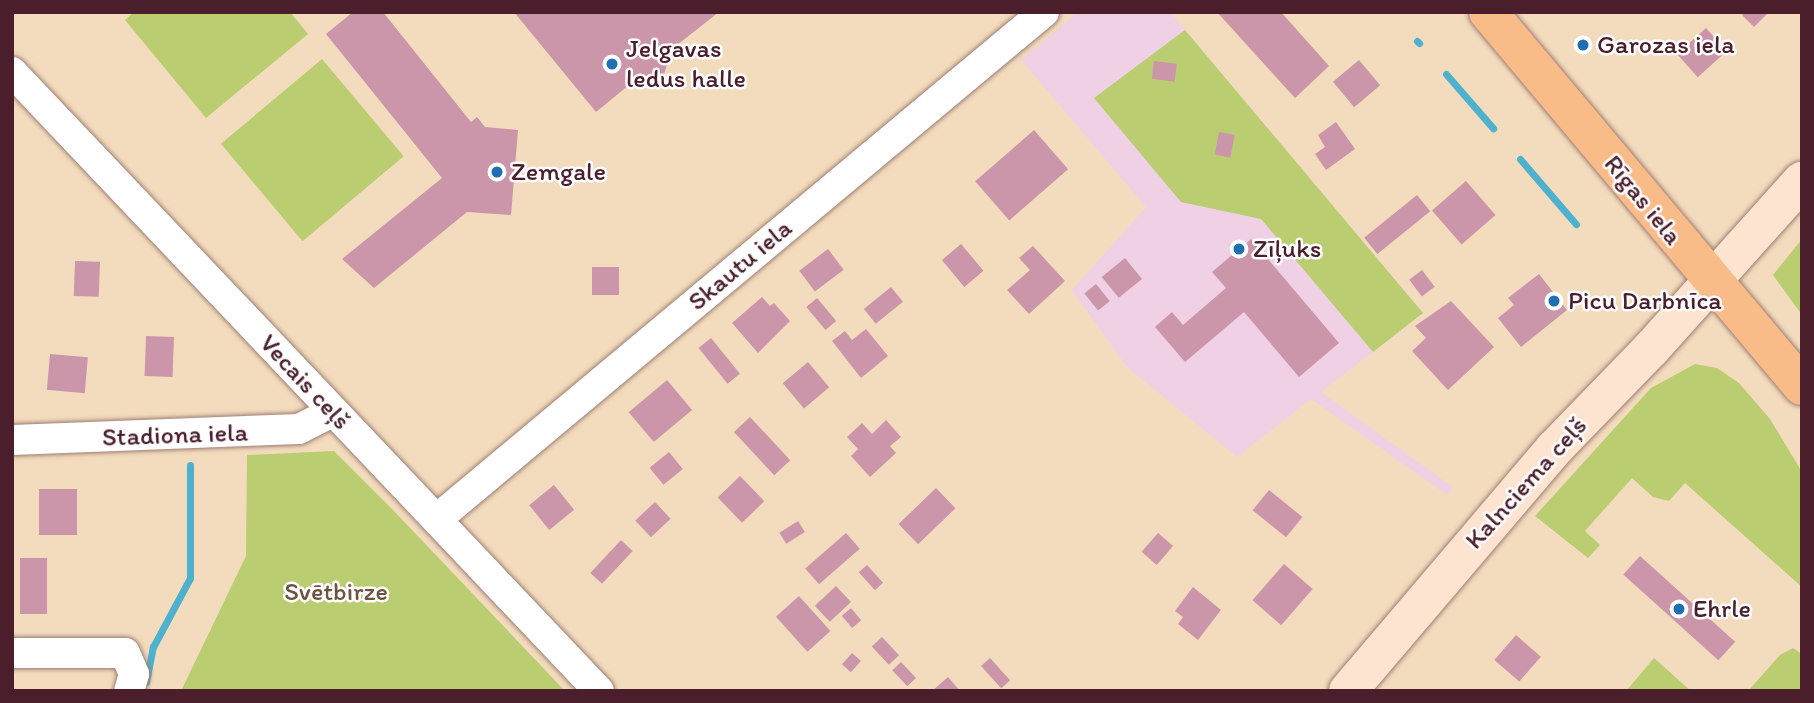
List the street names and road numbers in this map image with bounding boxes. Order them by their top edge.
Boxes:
street label: Rīgas iela [1597,149,1689,251]
street label: Skautu iela [682,213,798,317]
street label: Vecais ceļš [253,328,357,436]
street label: Kalnciema ceļš [1458,410,1594,556]
street label: Stadiona iela [102,417,248,453]

